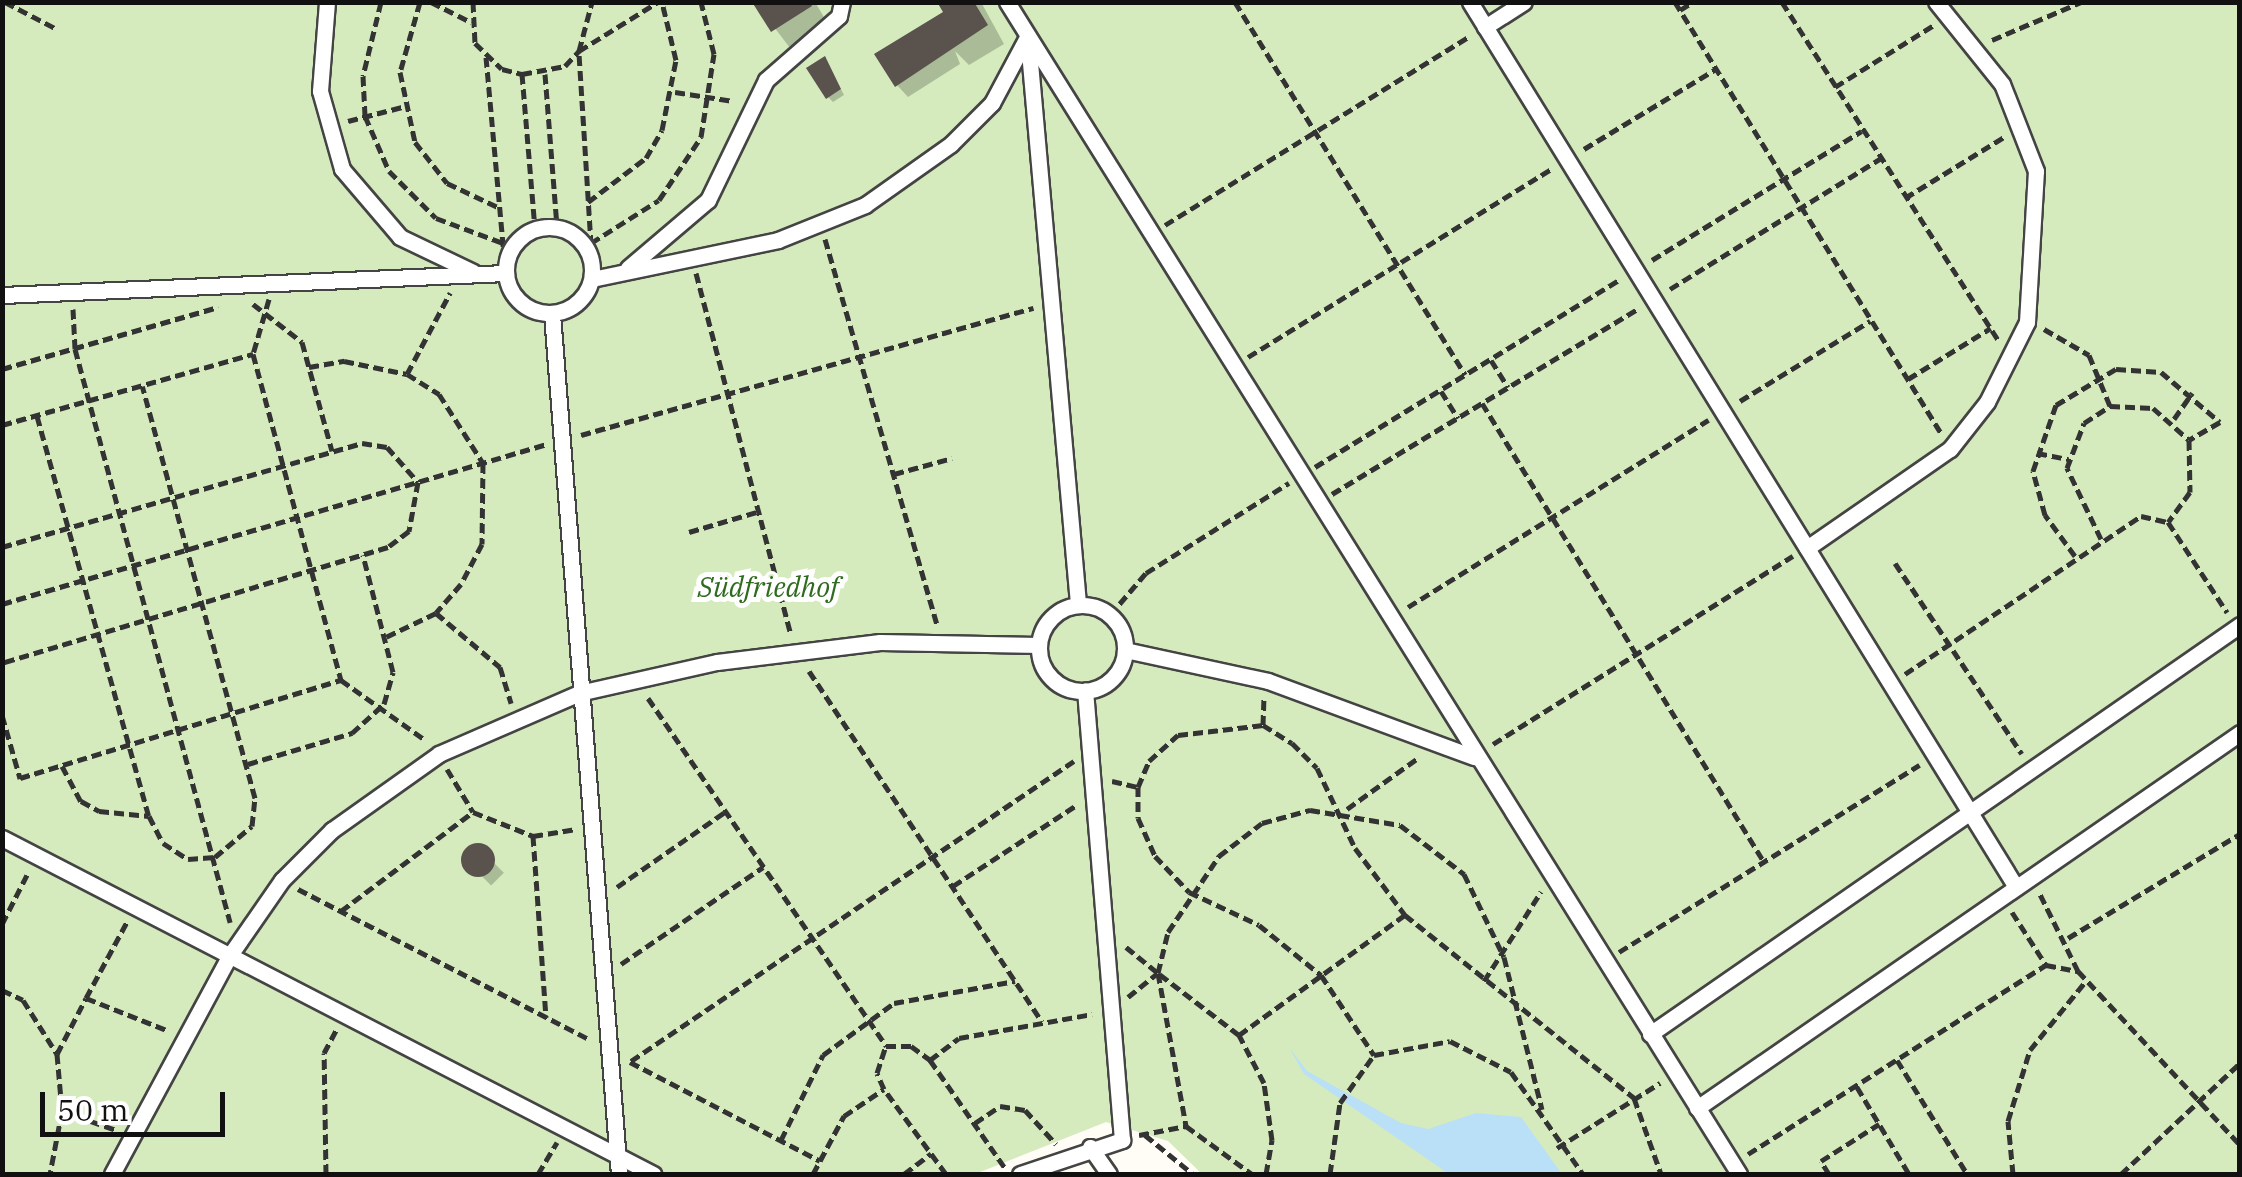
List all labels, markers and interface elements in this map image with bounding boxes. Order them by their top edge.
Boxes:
park label: Südfriedhof [698,570,838,604]
scale bar [45,1072,230,1134]
text: 50 m [57,1090,129,1129]

